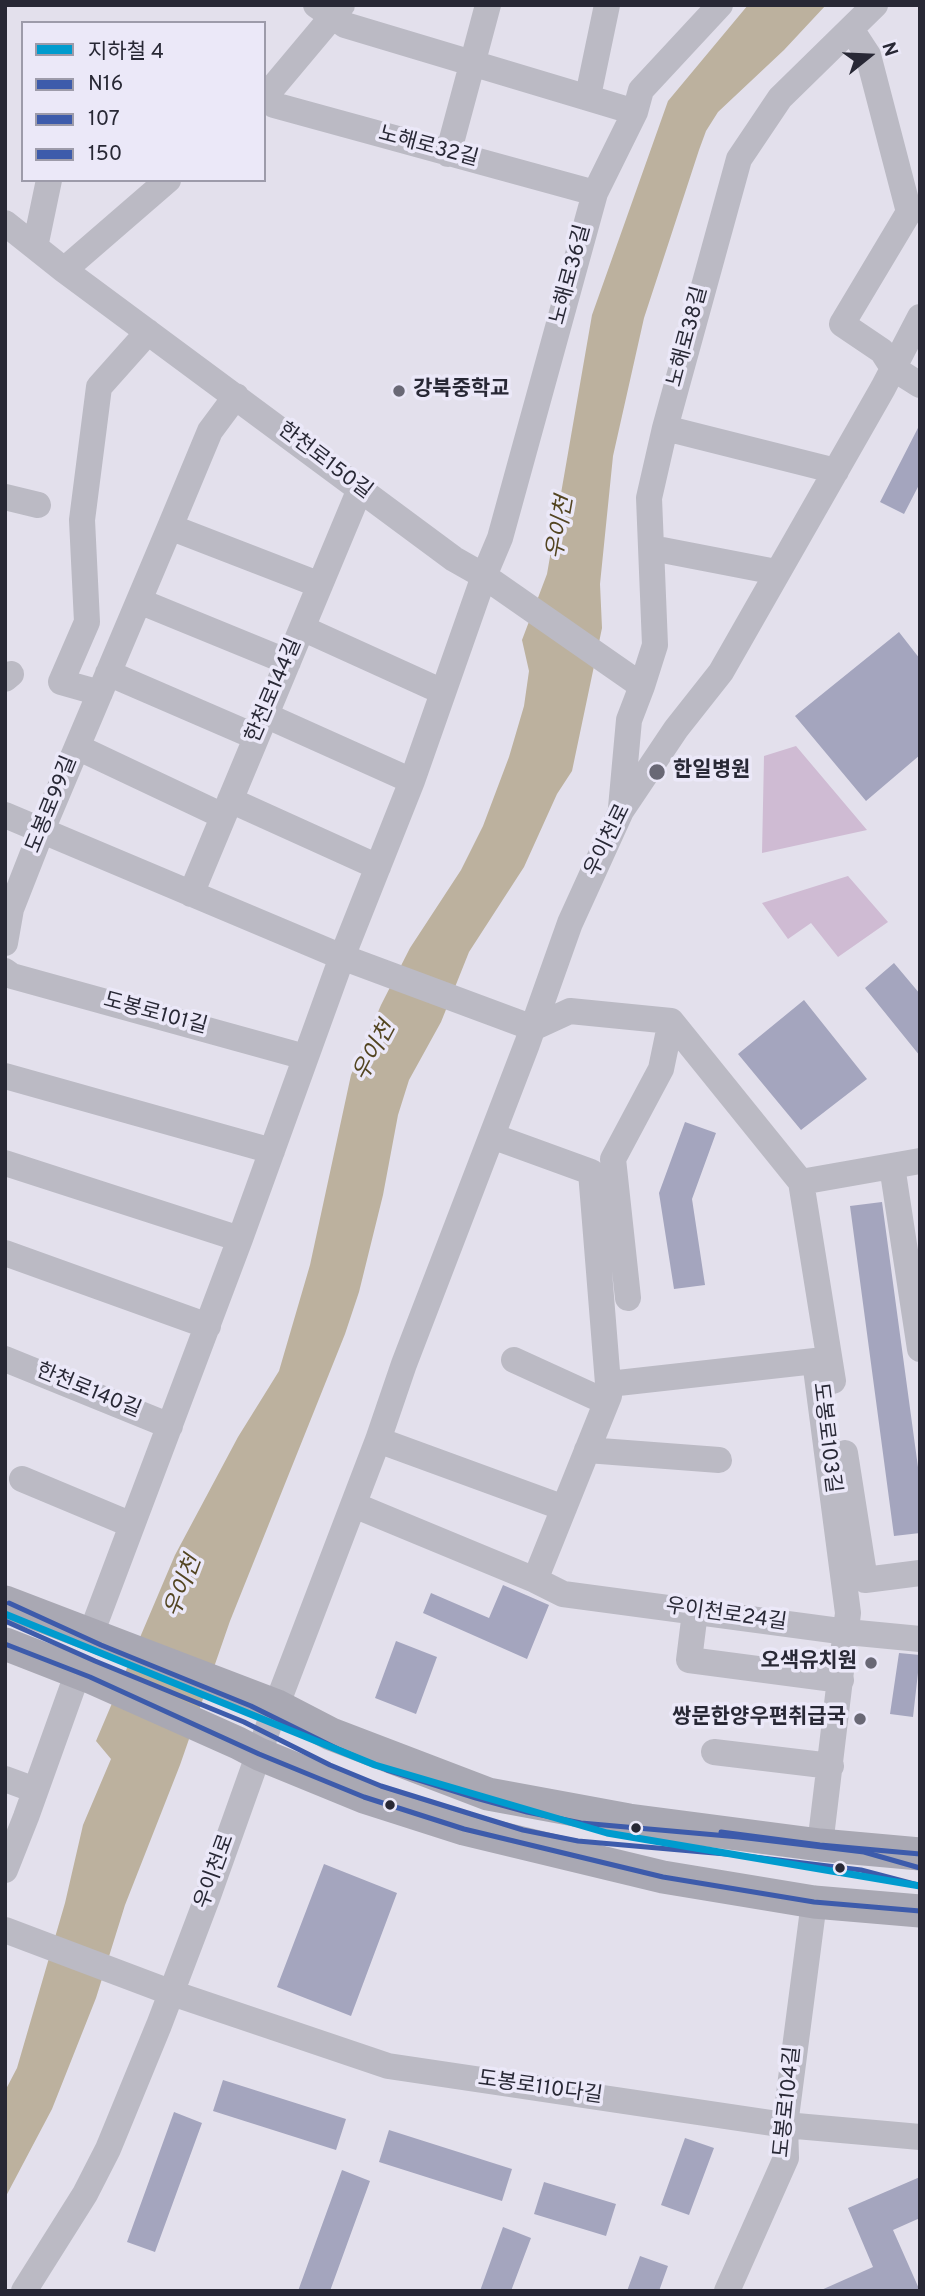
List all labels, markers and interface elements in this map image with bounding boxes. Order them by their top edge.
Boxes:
legend [21,21,266,182]
north arrow [834,21,904,91]
text: 지하철 4 [88,39,164,66]
text: N [875,39,902,60]
text: N16 [88,71,123,98]
text: 107 [88,106,120,133]
street label: 노해로32길 [375,123,481,173]
text: 150 [88,141,122,168]
street label: 노해로36길 [547,222,597,328]
street label: 노해로38길 [664,284,714,390]
place label: 강북중학교 [413,378,510,404]
marker: 강북중학교 [391,383,407,399]
street label: 한천로150길 [272,418,376,506]
water label: 우이천 [543,494,581,562]
street label: 한천로144길 [242,635,308,747]
street label: 도봉로99길 [22,753,84,857]
place label: 한일병원 [673,759,750,785]
marker: 한일병원 [647,762,667,782]
street label: 우이천로 [581,801,637,881]
street label: 도봉로101길 [100,989,210,1041]
water label: 우이천 [349,1017,403,1087]
street label: 한천로140길 [32,1359,144,1425]
street label: 도봉로103길 [806,1381,844,1495]
water label: 우이천 [161,1552,209,1622]
street label: 우이천로24길 [664,1595,788,1637]
place label: 오색유치원 [760,1650,857,1676]
marker: 오색유치원 [863,1655,879,1671]
place label: 쌍문한양우편취급국 [672,1706,846,1732]
marker: 쌍문한양우편취급국 [852,1711,868,1727]
unlabelled marker [383,1798,397,1812]
unlabelled marker [629,1821,643,1835]
street label: 우이천로 [191,1831,241,1913]
unlabelled marker [833,1861,847,1875]
street label: 도봉로104길 [771,2045,807,2159]
street label: 도봉로110다길 [476,2068,604,2110]

